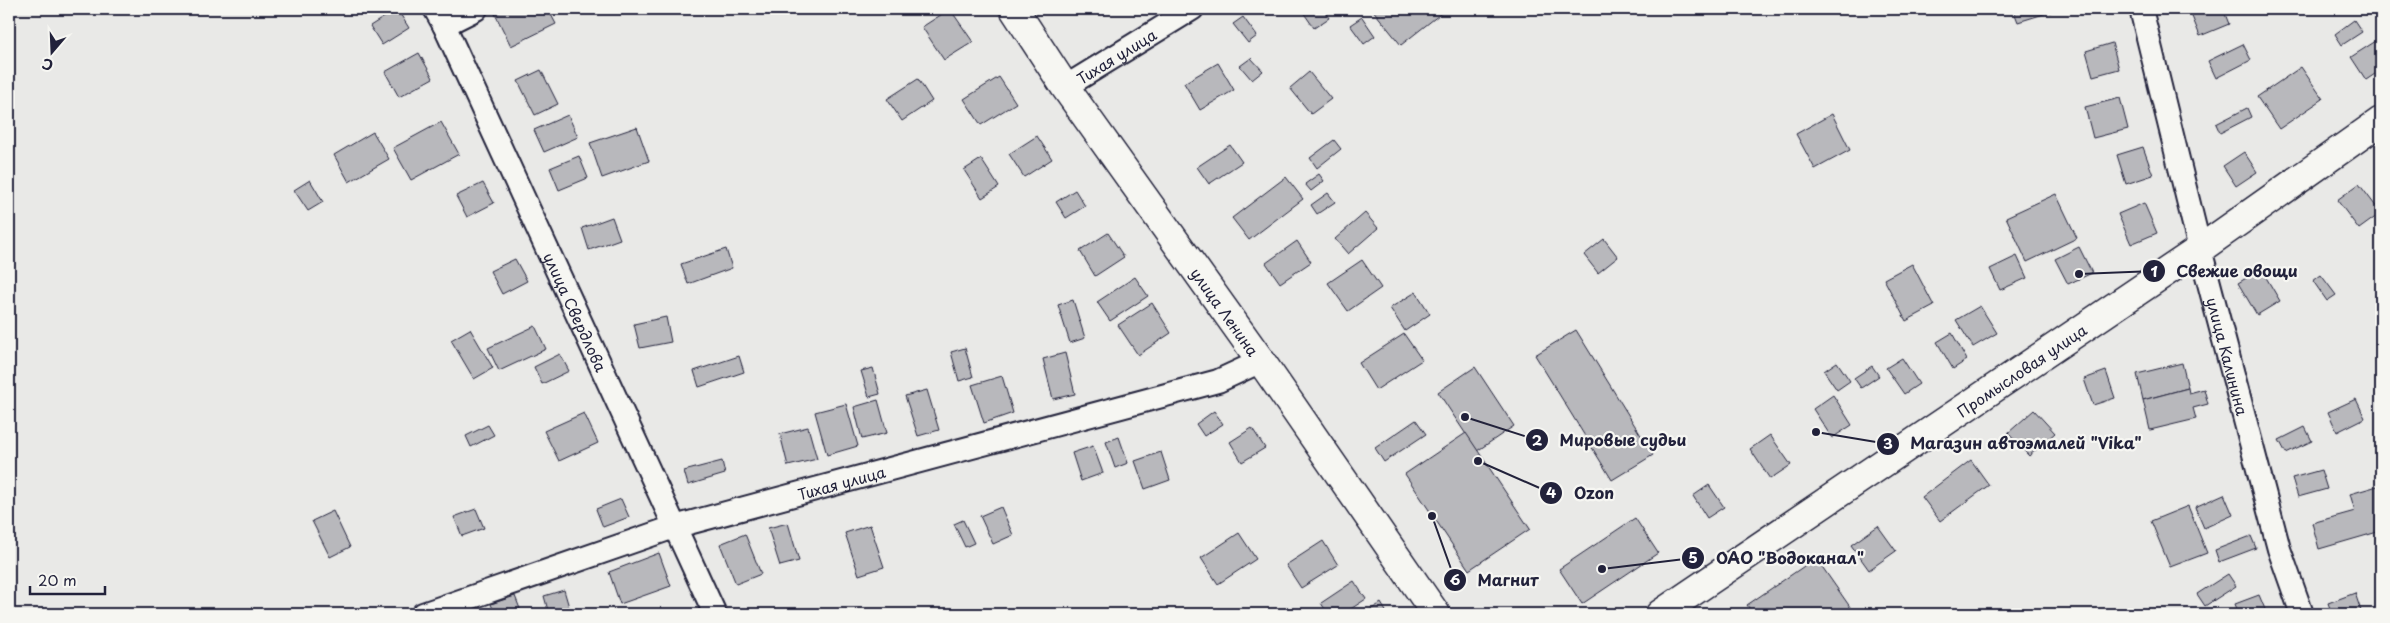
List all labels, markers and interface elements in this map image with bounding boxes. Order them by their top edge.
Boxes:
street label: Тихая улица [1072,22,1161,89]
north arrow [28,28,78,78]
text: С [39,53,56,76]
street label: улица Свердлова [539,248,614,376]
callout: Свежие овощи [2141,256,2308,287]
text: Свежие овощи [2176,258,2298,282]
text: 1 [2150,259,2158,282]
street label: улица Ленина [1186,262,1265,361]
street label: улица Калинина [2202,295,2255,418]
street label: Промысловая улица [1952,317,2091,422]
callout: Мировые судьи [1525,425,1696,456]
text: Мировые судьи [1560,427,1686,451]
text: 2 [1532,428,1543,451]
callout: Магазин автоэмалей "Vika" [1875,428,2152,459]
text: Магазин автоэмалей "Vika" [1910,430,2142,454]
text: 3 [1883,431,1893,454]
street label: Тихая улица [795,459,888,505]
callout: Ozon [1539,478,1624,509]
text: 4 [1546,480,1556,503]
text: Ozon [1574,480,1614,504]
callout: ОАО "Водоканал" [1681,543,1875,574]
text: 5 [1688,545,1698,568]
text: ОАО "Водоканал" [1716,545,1864,569]
scale bar [30,563,105,595]
callout: Магнит [1442,565,1548,596]
text: 6 [1450,567,1461,590]
text: Магнит [1478,567,1539,591]
text: 20 m [38,568,77,591]

